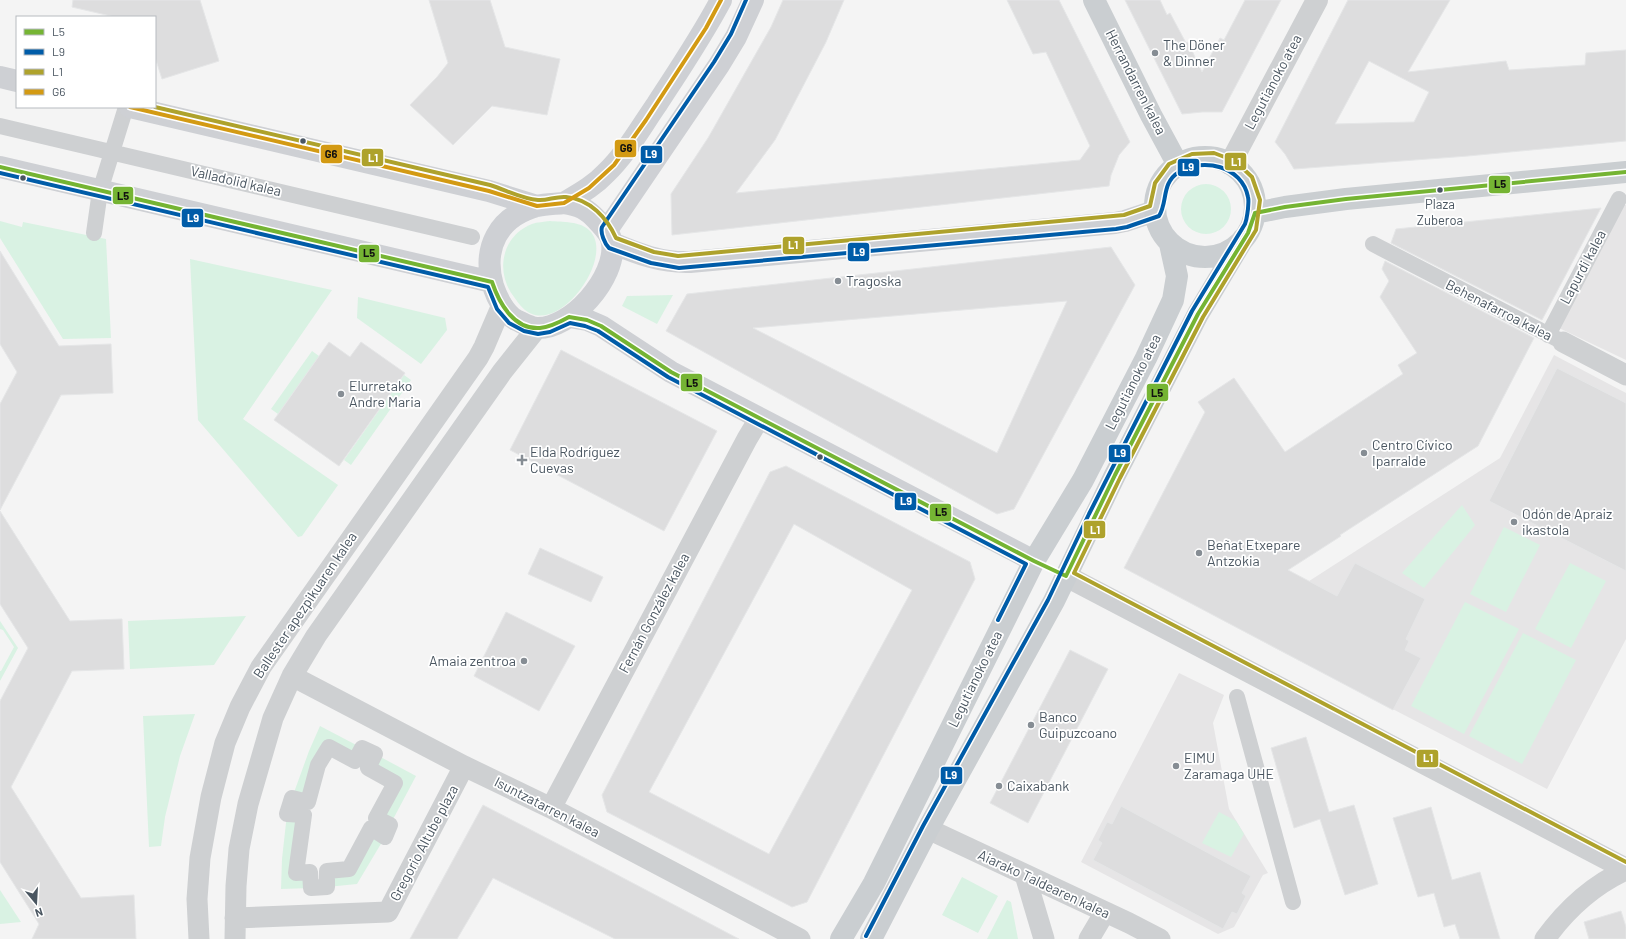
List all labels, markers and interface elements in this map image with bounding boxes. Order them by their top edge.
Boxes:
legend [16,16,156,108]
text: L5 [52,24,65,38]
street label: Herrandarren kalea [1103,26,1170,137]
street label: Legutianoko atea [1240,31,1305,132]
place label: The Döner & Dinner [1163,36,1225,69]
text: L9 [52,44,65,58]
marker: The Döner & Dinner [1150,48,1160,58]
text: L1 [52,64,63,78]
text: G6 [52,84,66,98]
unlabelled marker [298,136,308,146]
line badge: G6 [614,139,637,158]
text: G6 [620,141,632,154]
line badge: G6 [320,144,343,164]
line badge: L9 [640,145,663,164]
text: G6 [325,147,337,160]
text: L9 [645,147,657,160]
line badge: L1 [361,148,384,167]
text: L1 [368,151,378,164]
line badge: L1 [1224,152,1247,171]
text: L1 [1231,155,1241,168]
line badge: L9 [1177,158,1200,177]
text: L9 [1182,160,1194,173]
street label: Valladolid kalea [189,162,283,199]
unlabelled marker [18,173,28,183]
line badge: L5 [1488,175,1511,194]
text: L5 [1494,177,1506,190]
marker: Plaza Zuberoa [1435,185,1445,195]
line badge: L5 [112,186,134,205]
text: L5 [117,189,129,202]
place label: Plaza Zuberoa [1417,196,1463,228]
line badge: L9 [181,208,204,228]
text: L9 [187,211,199,224]
street label: Lapurdi kalea [1556,227,1609,307]
line badge: L1 [782,236,805,255]
text: L1 [788,238,798,251]
line badge: L9 [847,242,870,262]
line badge: L5 [358,244,380,263]
text: L9 [853,245,865,258]
text: L5 [363,246,375,259]
place label: Tragoska [846,272,901,289]
street label: Behenafarroa kalea [1443,275,1555,344]
marker: Tragoska [833,276,843,286]
street label: Legutianoko atea [1101,331,1164,432]
line badge: L5 [680,373,703,392]
text: L5 [686,376,698,389]
place label: Elurretako Andre Maria [349,377,421,410]
line badge: L5 [1146,383,1169,402]
text: L5 [1151,386,1163,399]
marker: Elurretako Andre Maria [336,389,346,399]
place label: Centro Cívico Iparralde [1372,436,1453,469]
place label: Elda Rodríguez Cuevas [530,443,620,476]
line badge: L9 [1108,444,1131,463]
text: L9 [1114,446,1126,459]
marker: Centro Cívico Iparralde [1359,448,1369,458]
unlabelled marker [815,452,825,462]
marker: Elda Rodríguez Cuevas [517,455,527,465]
line badge: L9 [894,492,917,511]
text: L9 [900,494,912,507]
line badge: L5 [929,503,952,522]
text: L5 [935,505,947,518]
place label: Odón de Apraiz ikastola [1522,505,1612,538]
marker: Odón de Apraiz ikastola [1509,517,1519,527]
line badge: L1 [1083,520,1106,539]
text: L1 [1090,523,1100,536]
street label: Ballester apezpikuaren kalea [249,528,360,681]
place label: Beñat Etxepare Antzokia [1207,536,1301,569]
marker: Beñat Etxepare Antzokia [1194,548,1204,558]
street label: Fernán González kalea [615,550,692,676]
street label: Legutianoko atea [944,628,1005,730]
place label: Amaia zentroa [429,652,516,669]
marker: Amaia zentroa [519,656,529,666]
place label: Banco Guipuzcoano [1039,708,1117,741]
marker: Banco Guipuzcoano [1026,720,1036,730]
place label: EIMU Zaramaga UHE [1184,749,1274,782]
line badge: L1 [1416,749,1439,768]
text: L1 [1423,751,1433,764]
marker: EIMU Zaramaga UHE [1171,761,1181,771]
line badge: L9 [940,766,963,785]
text: L9 [945,768,957,781]
street label: Isuntzatarren kalea [492,773,603,840]
place label: Caixabank [1007,777,1069,794]
marker: Caixabank [994,781,1004,791]
street label: Gregorio Altube plaza [386,782,461,904]
street label: Aiarako Taldearen kalea [976,846,1113,922]
north arrow [16,883,56,923]
text: N [34,906,45,920]

